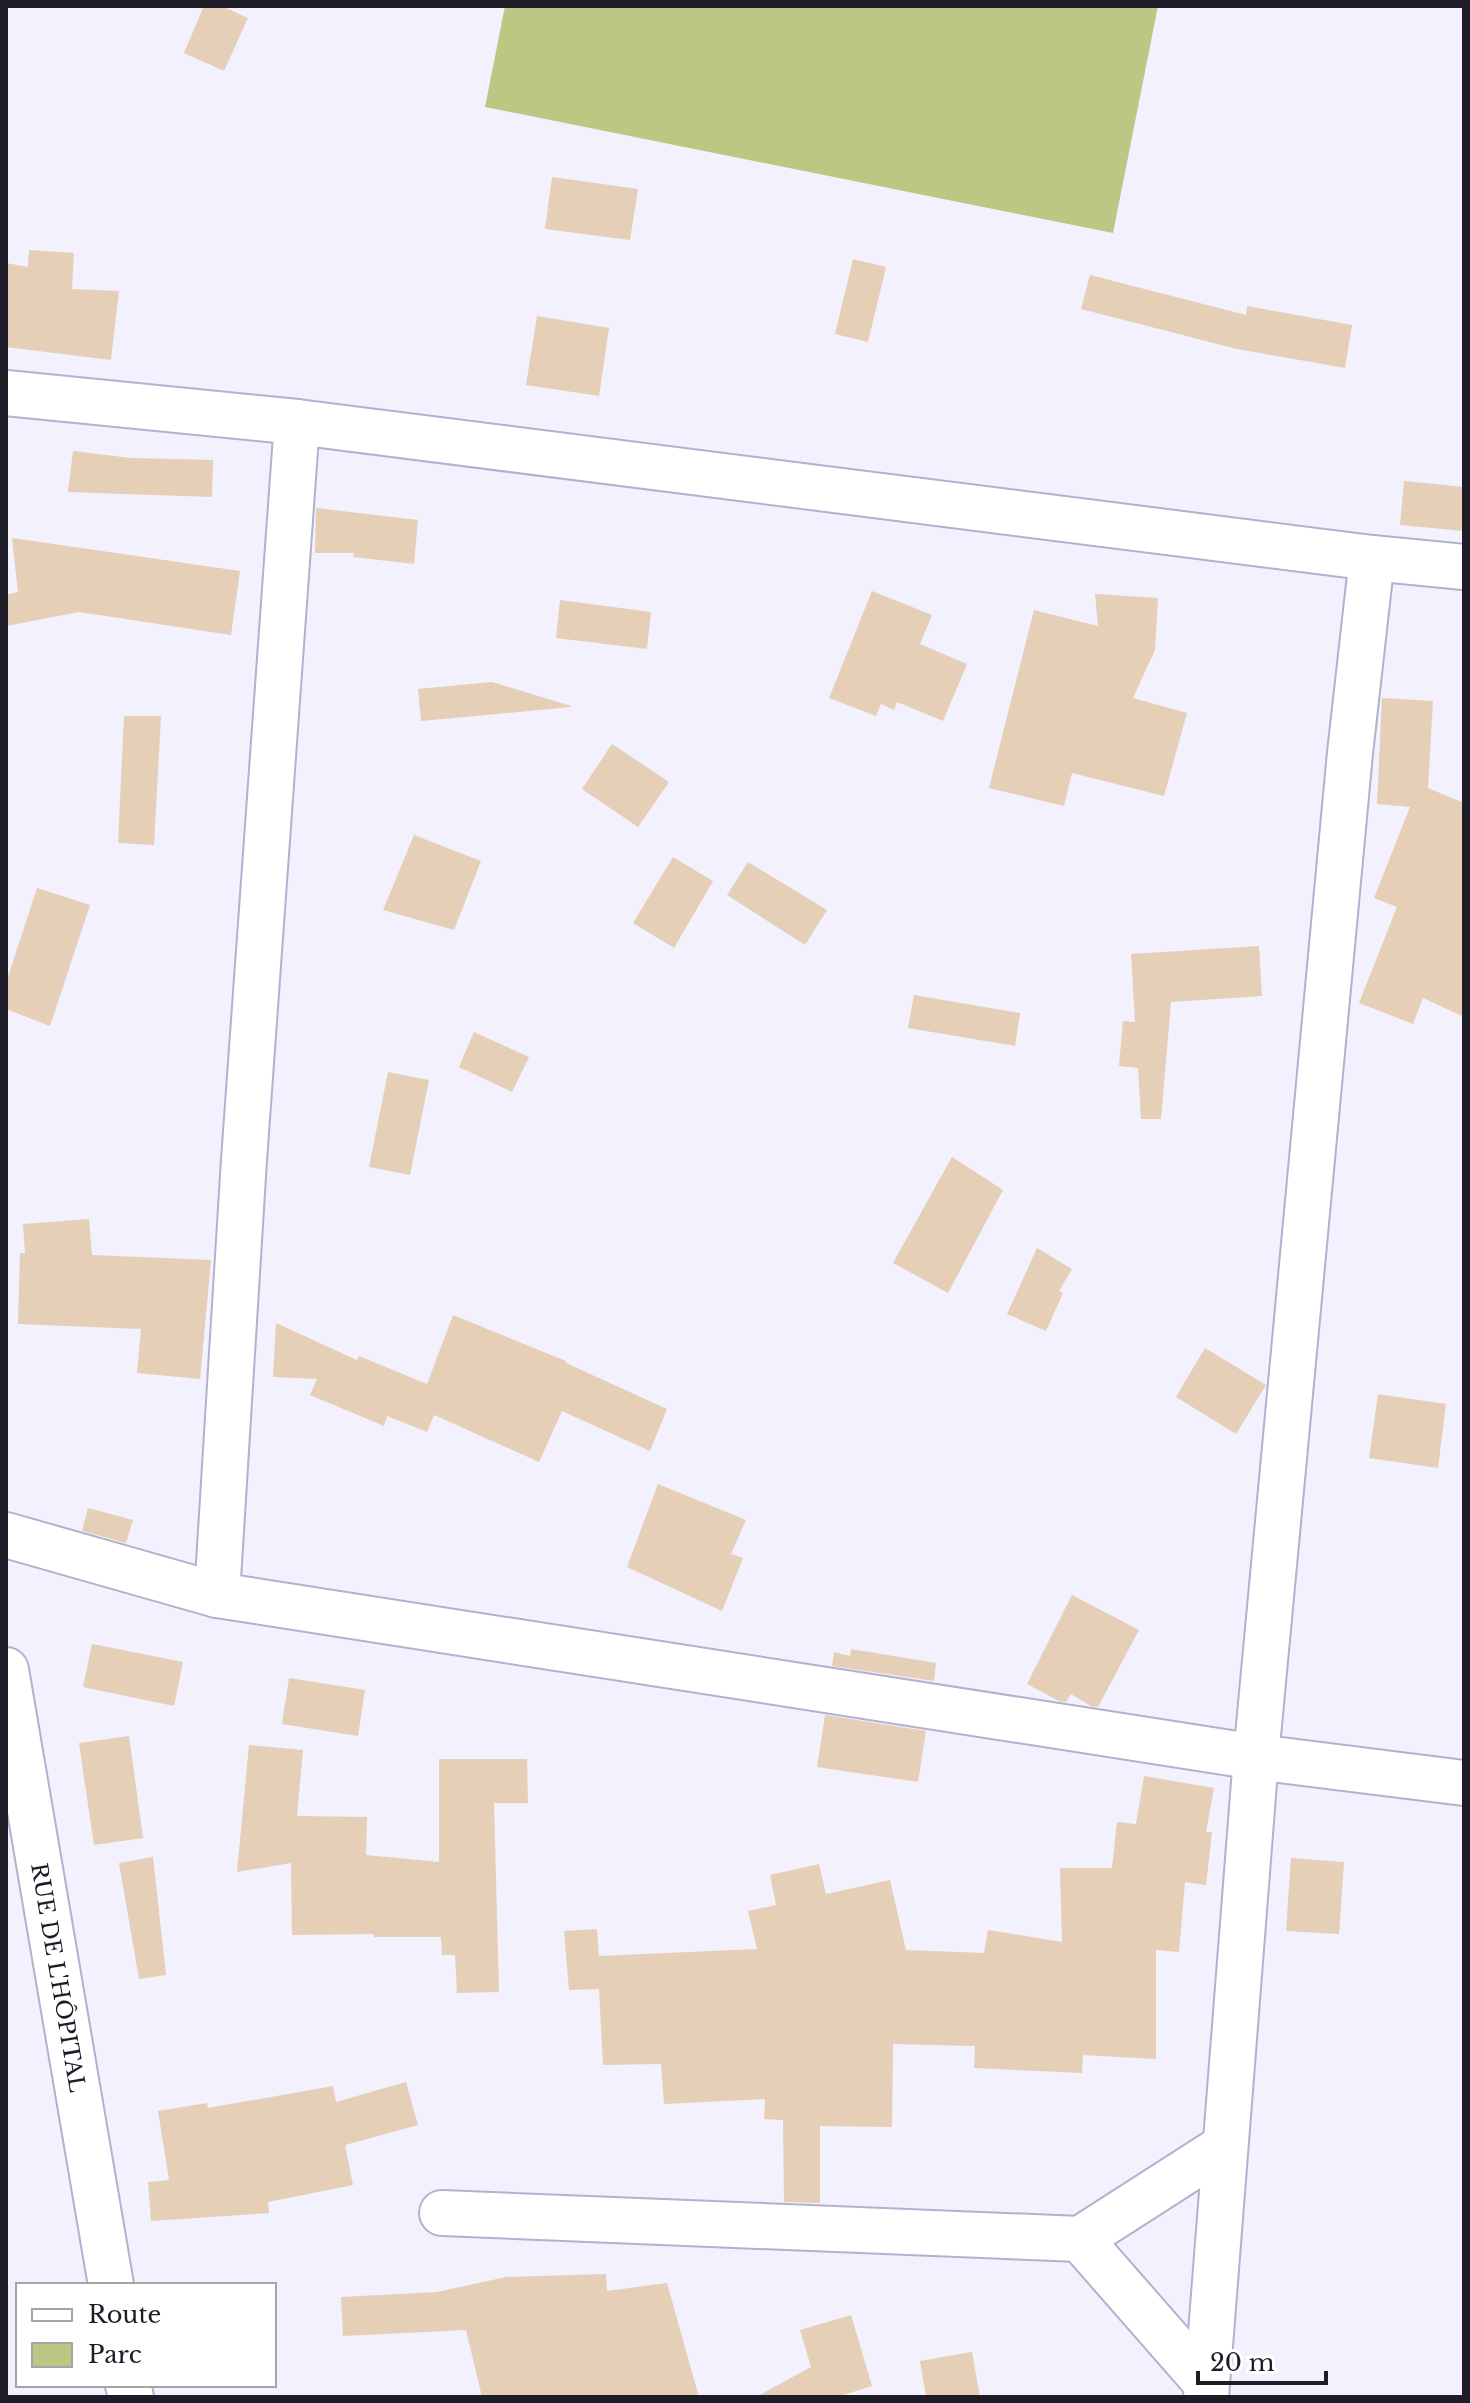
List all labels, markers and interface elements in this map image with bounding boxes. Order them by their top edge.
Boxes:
street label: RUE DE L'HÔPITAL [26,1861,91,2094]
legend [16,2283,276,2387]
text: Route [88,2300,161,2329]
scale bar [1198,2335,1326,2385]
text: Parc [88,2340,142,2369]
text: 20 m [1210,2348,1275,2377]

